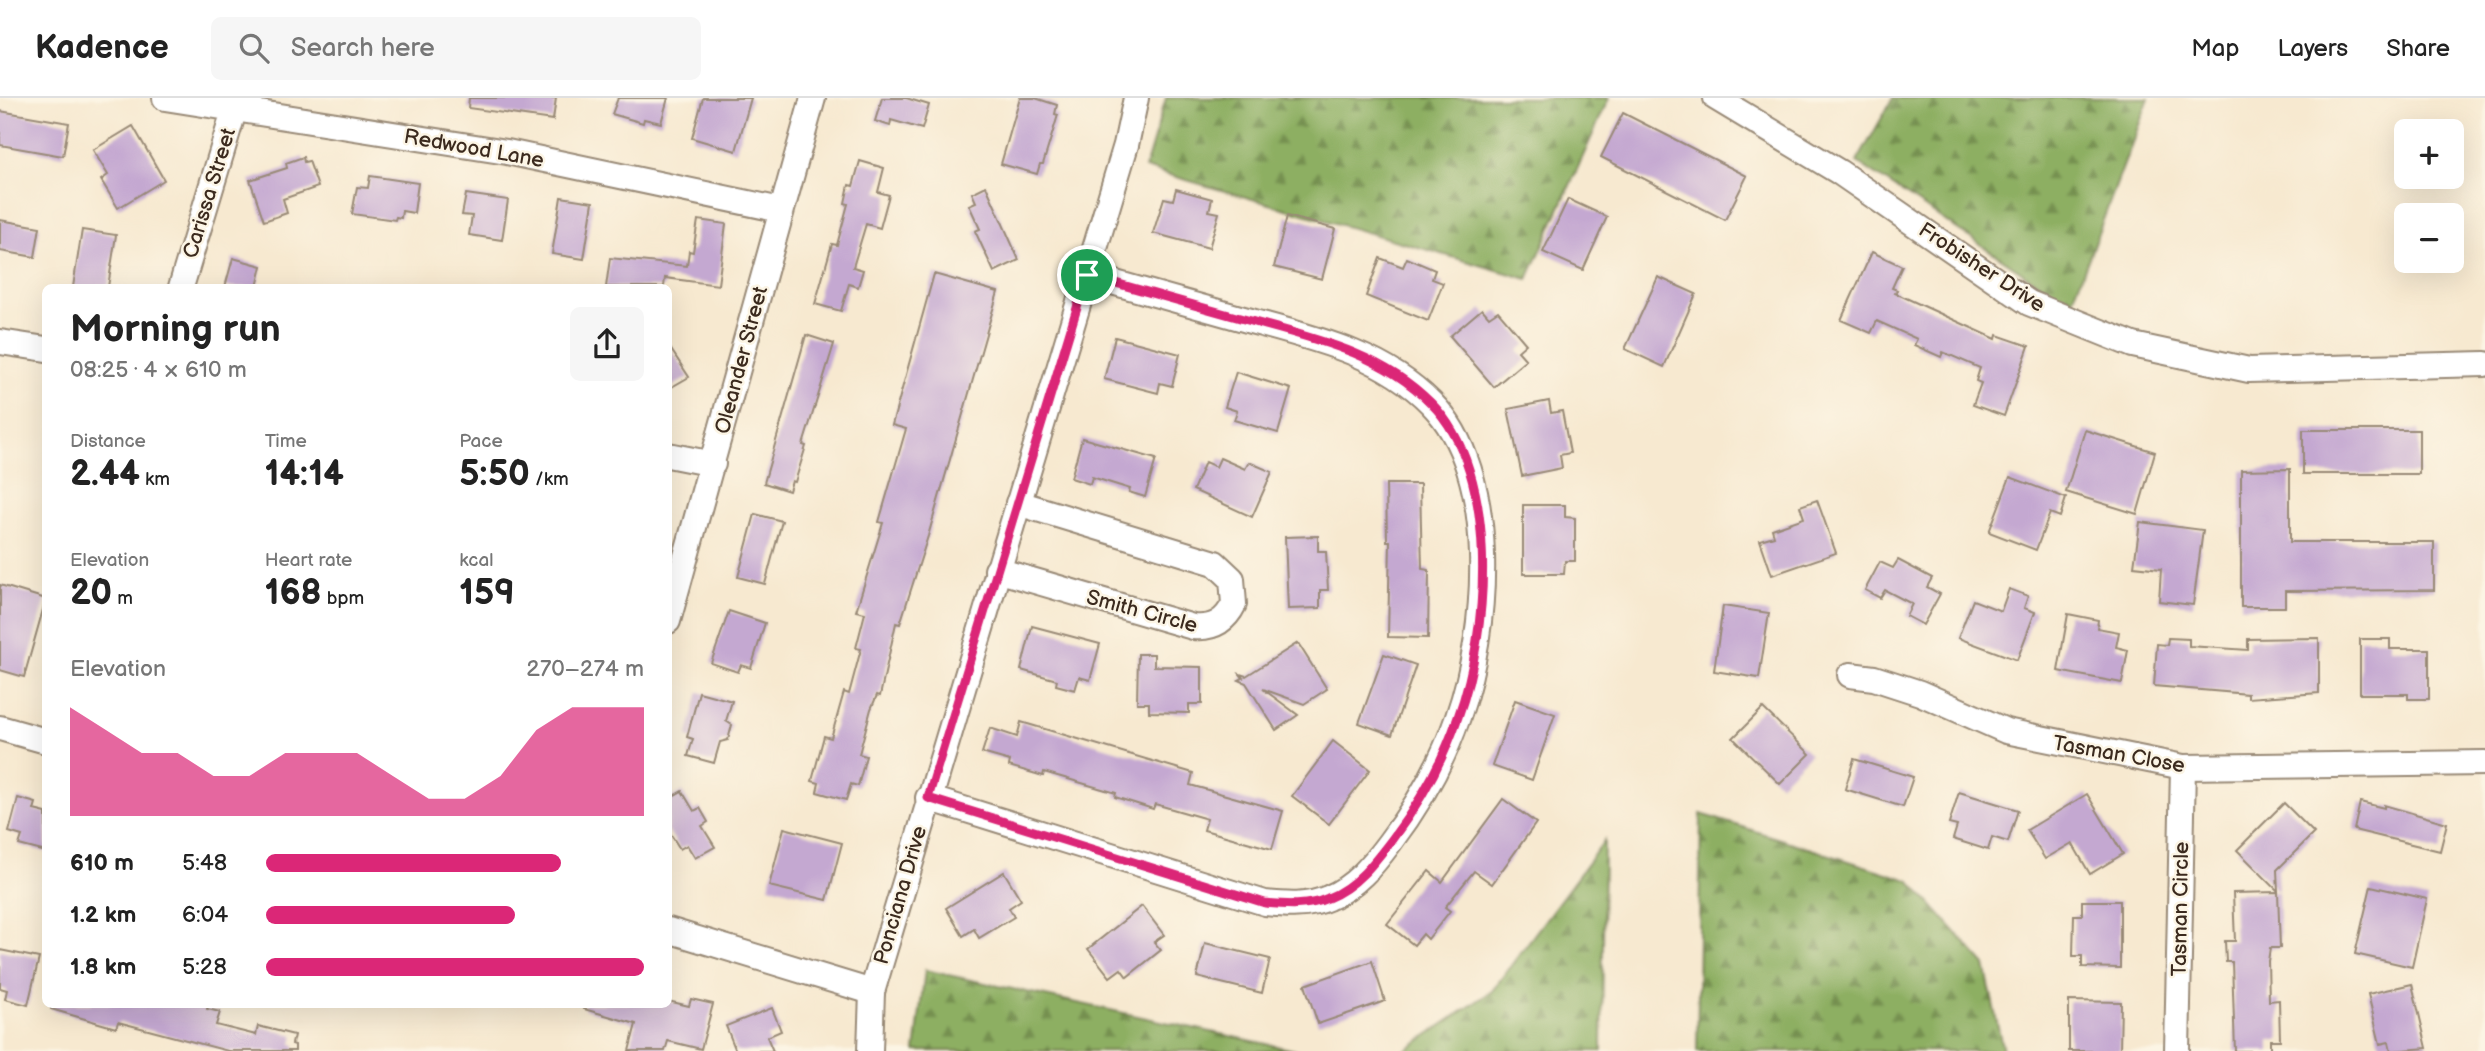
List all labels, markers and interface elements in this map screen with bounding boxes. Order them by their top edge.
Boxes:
search box [211,17,701,80]
text: Kadence [35,28,169,68]
icon: search [235,29,273,67]
text: Search here [291,33,435,64]
text: Map [2191,34,2239,63]
text: Layers [2277,34,2348,63]
text: Share [2386,34,2450,63]
map controls [2394,119,2464,273]
button: + [2394,119,2464,189]
street label: Carissa Street [178,124,241,261]
street label: Redwood Lane [402,124,546,173]
button: − [2394,203,2464,273]
street label: Frobisher Drive [1914,217,2050,318]
pin [1057,245,1117,305]
icon: arrive [1068,256,1106,294]
street label: Oleander Street [710,283,773,437]
text: Morning run [70,307,281,352]
button: share [570,307,644,381]
text: 08:25 · 4 × 610 m [70,356,247,384]
text: Distance [70,430,146,453]
text: Time [265,430,307,453]
text: Pace [459,430,503,453]
text: 2.44 [70,453,140,496]
text: 14:14 [265,453,344,496]
text: 5:50 [459,453,530,496]
text: km [140,468,170,491]
text: /km [530,468,569,491]
text: Elevation [70,549,149,572]
text: Heart rate [265,549,352,572]
text: kcal [459,549,493,572]
text: 20 [70,572,112,615]
text: 168 [265,572,322,615]
text: 159 [459,572,515,615]
street label: Smith Circle [1084,585,1200,638]
text: m [112,587,133,610]
text: bpm [322,587,364,610]
text: Elevation [70,655,166,683]
text: 270–274 m [526,655,644,683]
street label: Tasman Close [2051,731,2187,778]
street label: Ponciana Drive [869,823,932,967]
street label: Tasman Circle [2167,841,2194,977]
text: 610 m [70,849,134,877]
text: 5:48 [182,849,227,877]
text: 1.2 km [70,901,136,929]
text: 6:04 [182,901,228,929]
text: 1.8 km [70,953,136,981]
text: 5:28 [182,953,227,981]

